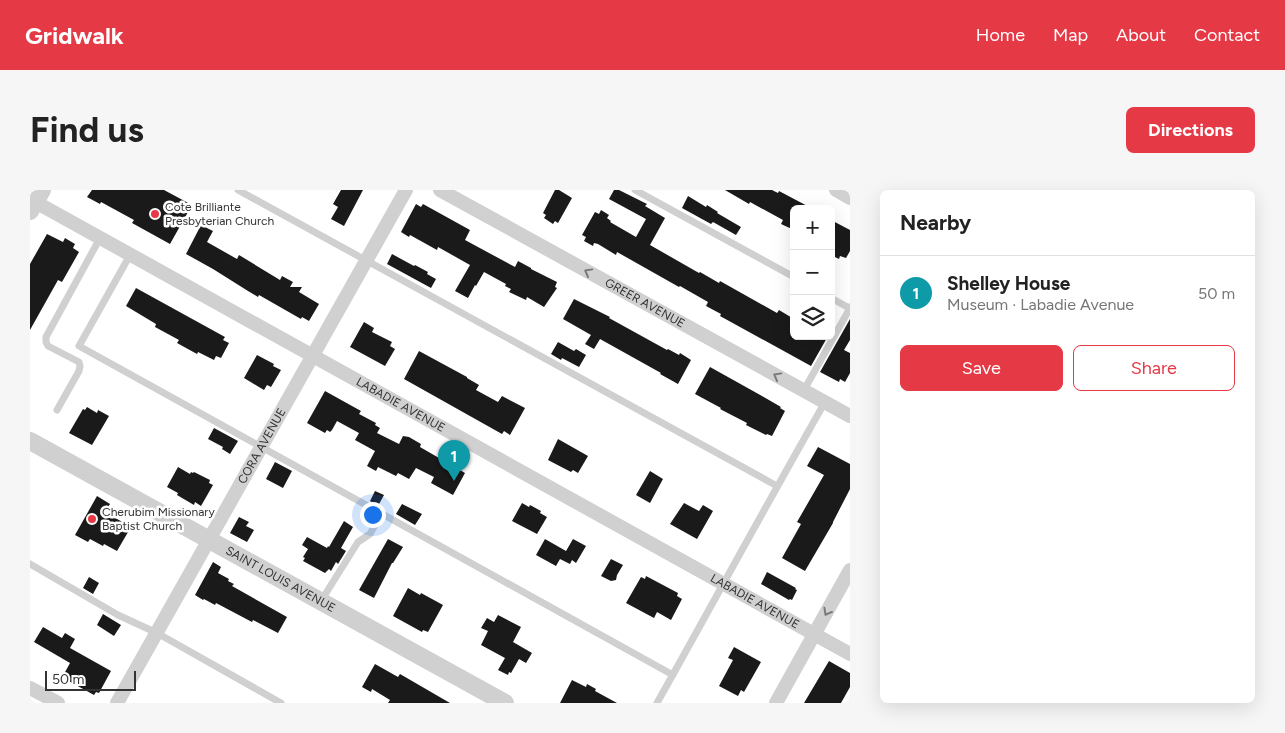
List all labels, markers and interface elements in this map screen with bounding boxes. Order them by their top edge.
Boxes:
text: Gridwalk [25,21,124,50]
text: Home [976,24,1025,46]
text: Map [1053,24,1088,46]
text: About [1116,24,1166,46]
text: Contact [1194,24,1260,46]
button: Directions [1126,107,1255,153]
text: Find us [30,109,144,151]
place label: Cote Brilliante Presbyterian Church [165,200,275,228]
map controls [790,205,835,340]
button: + [790,205,835,250]
marker: Cote Brilliante Presbyterian Church [149,208,161,220]
text: Nearby [900,210,971,235]
button: − [790,250,835,295]
one-way arrow [585,268,594,278]
text: Shelley House [947,272,1070,295]
street label: GREER AVENUE [602,275,687,331]
text: 1 [913,284,919,303]
text: 50 m [1198,284,1235,303]
button: layers [790,295,835,340]
text: Museum · Labadie Avenue [947,295,1134,314]
button: Save [900,345,1063,391]
button: Share [1073,345,1235,391]
one-way arrow [773,372,782,382]
street label: LABADIE AVENUE [354,374,448,435]
street label: CORA AVENUE [235,406,289,486]
pin: 1 [438,440,470,481]
your location [360,502,386,528]
place label: Cherubim Missionary Baptist Church [102,505,215,533]
marker: Cherubim Missionary Baptist Church [86,513,98,525]
street label: SAINT LOUIS AVENUE [223,543,338,615]
street label: LABADIE AVENUE [708,571,802,631]
one-way arrow [823,607,833,616]
scale bar [45,668,136,691]
text: 50 m [52,671,84,688]

